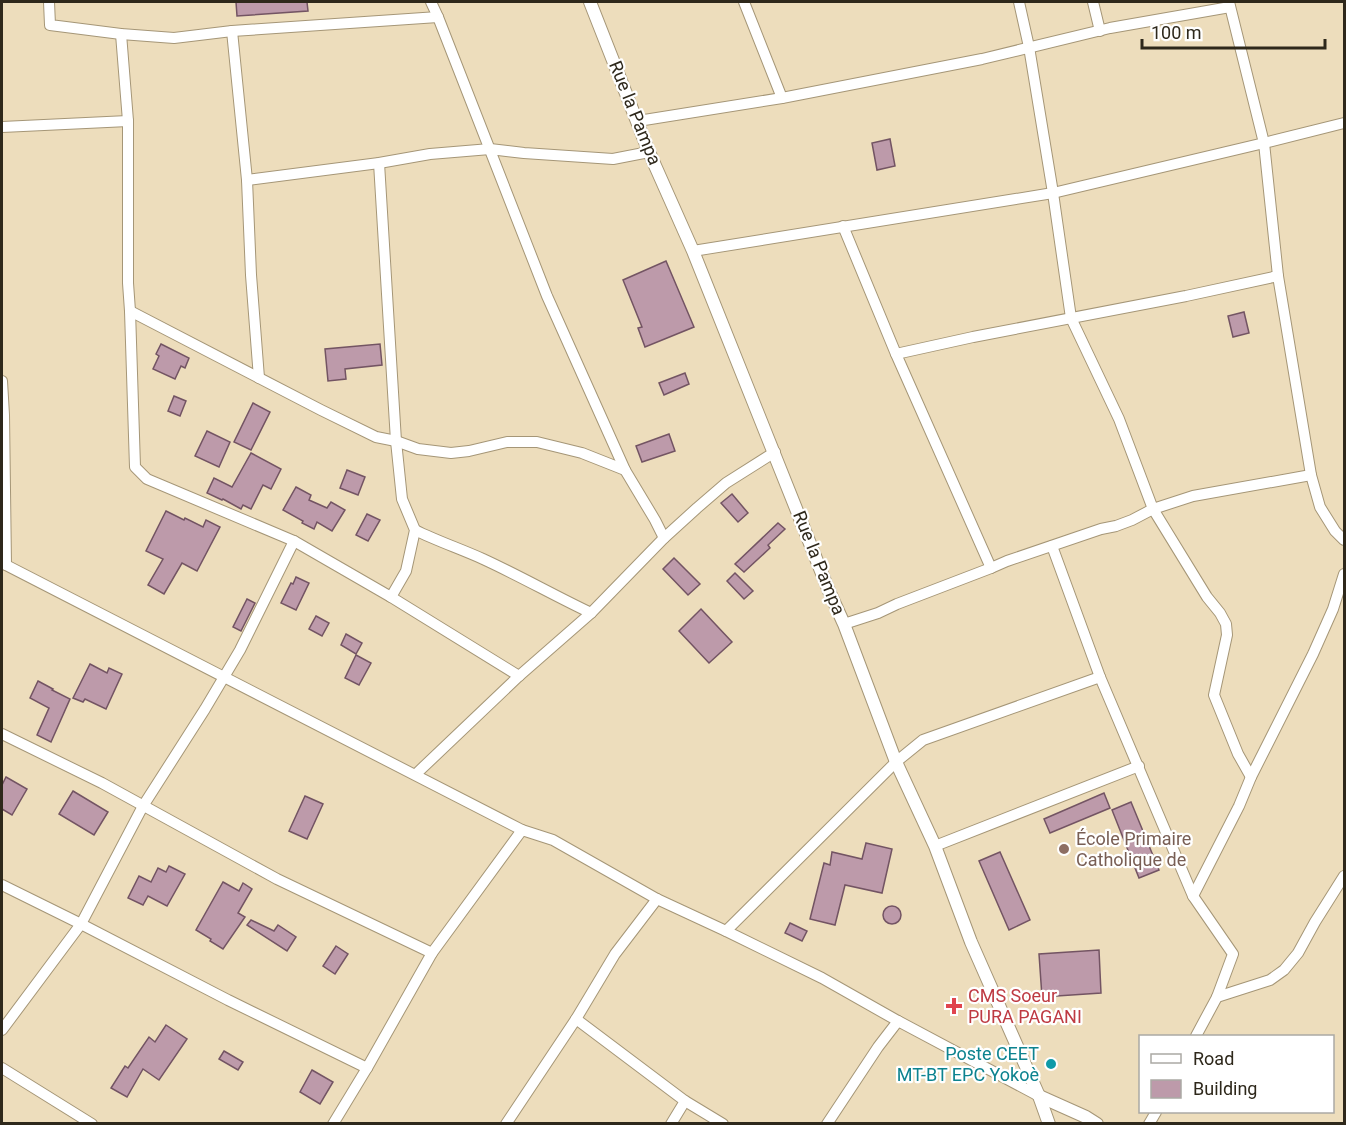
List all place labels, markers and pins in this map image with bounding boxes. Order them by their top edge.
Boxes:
place label: École Primaire Catholique de [1076,828,1191,870]
marker: École Primaire Catholique de [1057,842,1071,856]
place label: CMS Soeur PURA PAGANI [968,985,1082,1027]
marker: CMS Soeur PURA PAGANI [945,997,963,1015]
place label: Poste CEET MT-BT EPC Yokoè [897,1043,1039,1085]
marker: Poste CEET MT-BT EPC Yokoè [1044,1057,1058,1071]

